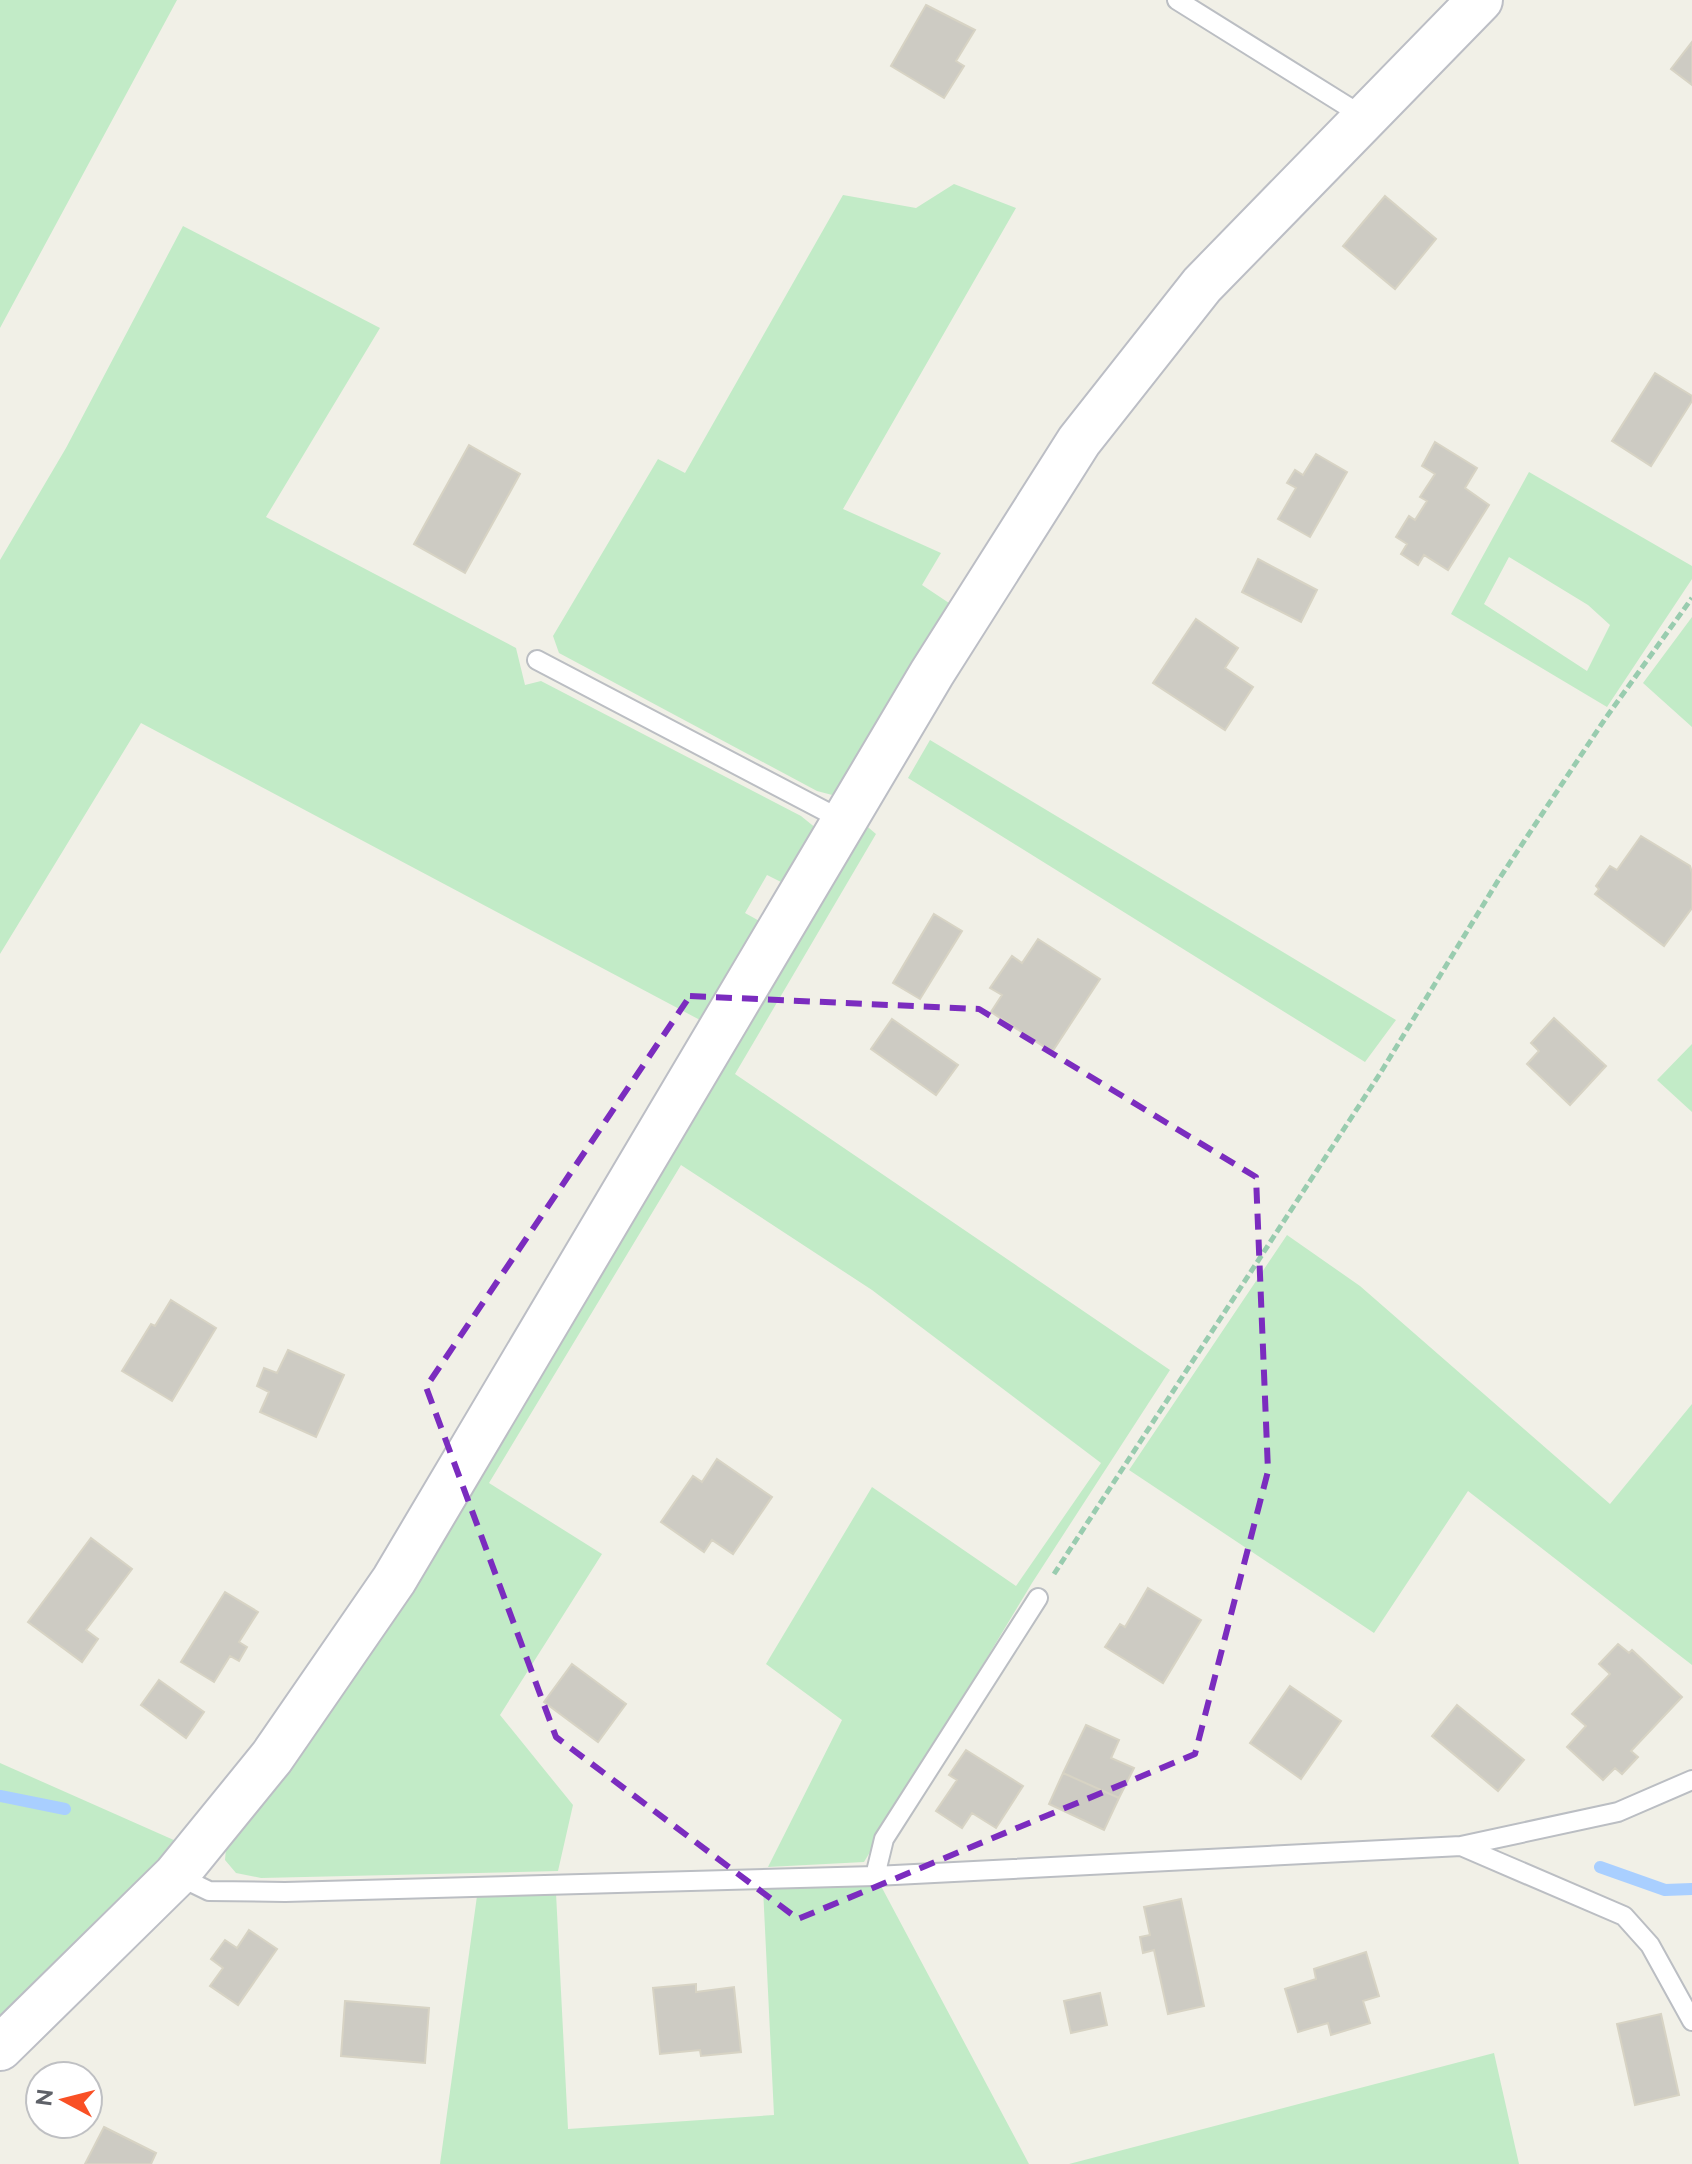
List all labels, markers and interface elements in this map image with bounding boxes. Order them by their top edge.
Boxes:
north arrow [24,2060,104,2140]
text: N [30,2088,58,2107]

